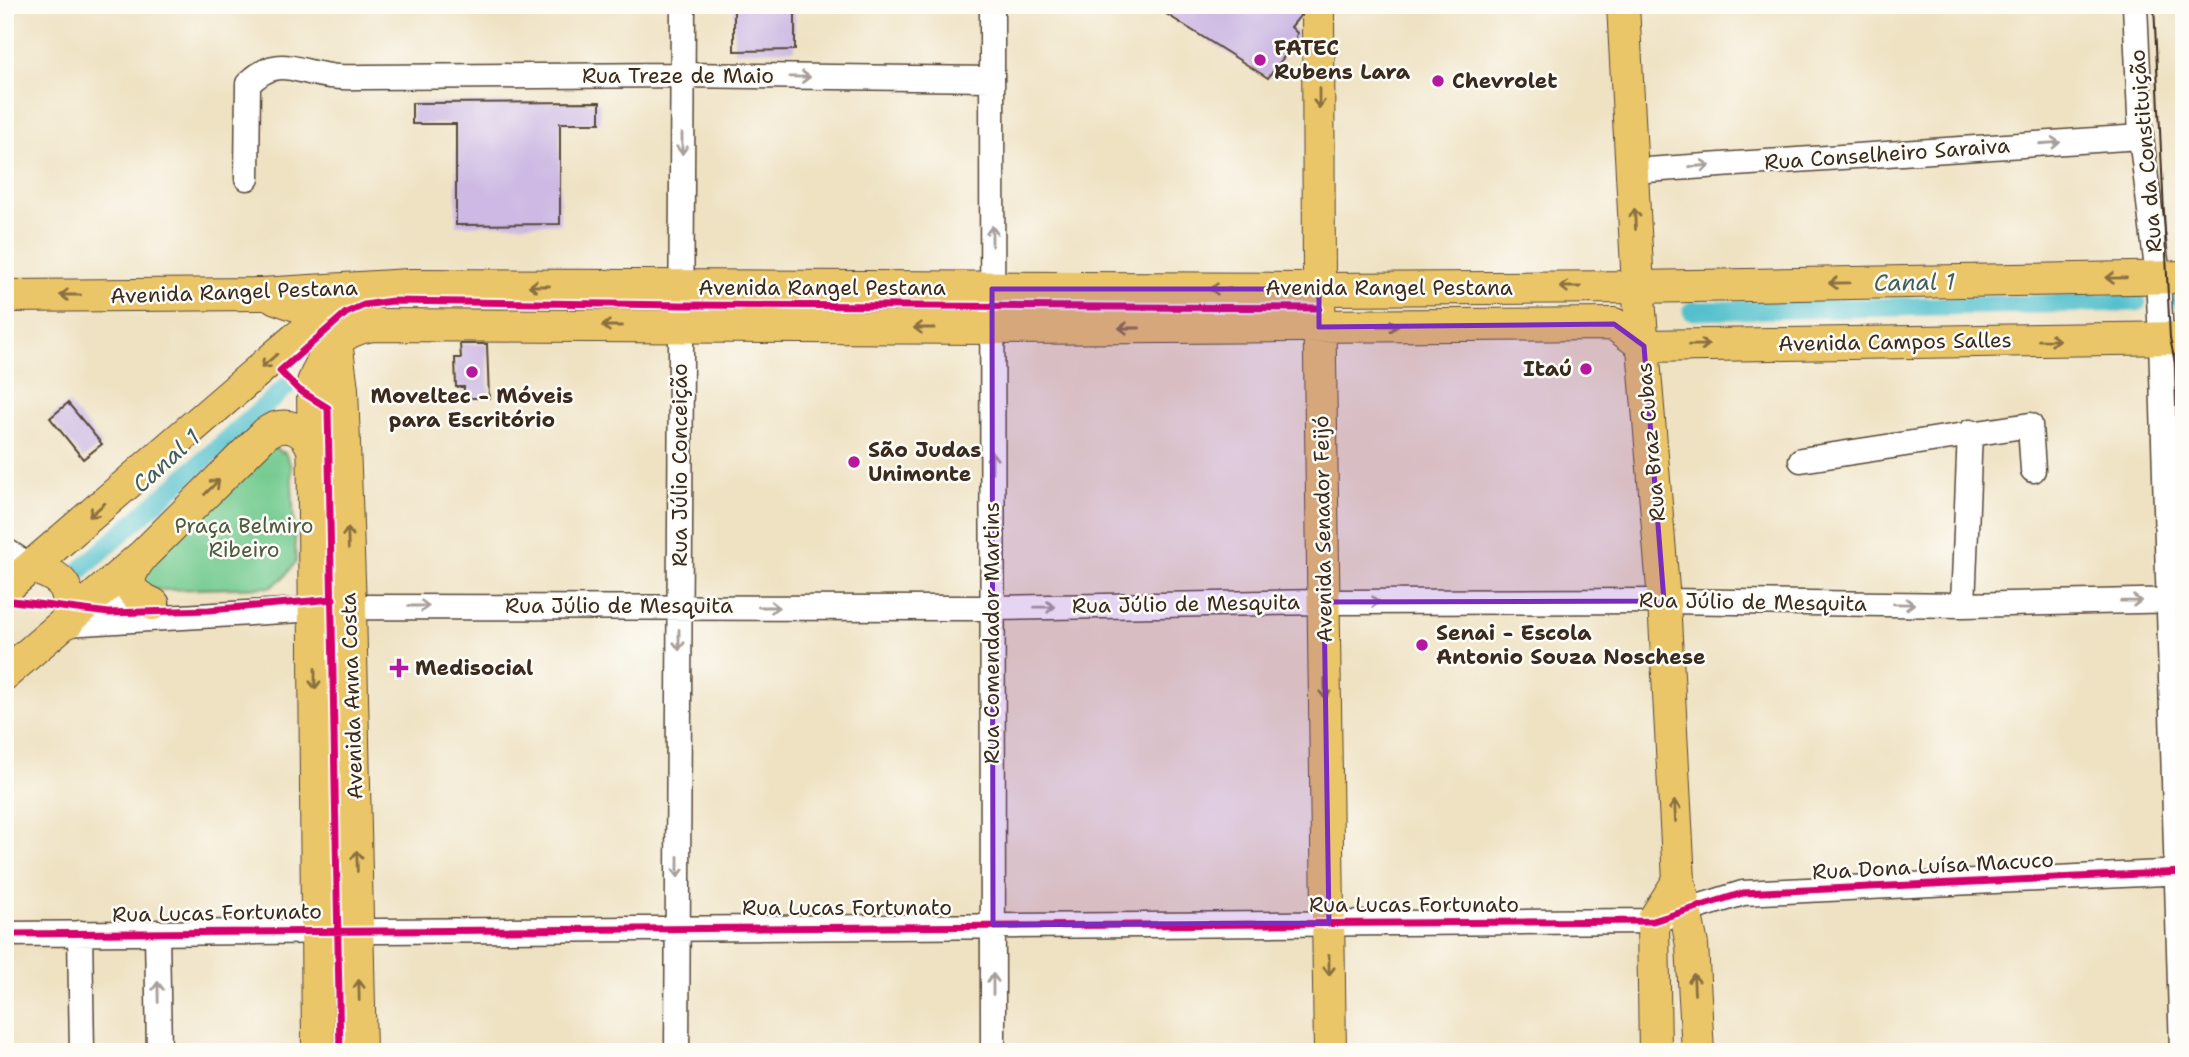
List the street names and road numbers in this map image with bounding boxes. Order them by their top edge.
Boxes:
street label: Rua da Constituição [2123,48,2169,254]
street label: Rua Treze de Maio [582,62,774,90]
street label: Rua Conselheiro Saraiva [1763,131,2011,177]
street label: Avenida Rangel Pestana [110,274,358,310]
street label: Avenida Rangel Pestana [698,274,946,302]
street label: Avenida Rangel Pestana [1265,274,1513,302]
street label: Avenida Campos Salles [1778,326,2012,358]
street label: Rua Braz Cubas [1630,361,1672,523]
street label: Rua Júlio Conceição [666,363,694,567]
street label: Avenida Senador Feijó [1307,415,1339,643]
street label: Rua Comendador Martins [978,502,1006,764]
street label: Rua Júlio de Mesquita [1639,586,1867,618]
street label: Rua Júlio de Mesquita [1072,588,1300,620]
street label: Avenida Anna Costa [334,592,370,800]
street label: Rua Júlio de Mesquita [505,592,733,620]
street label: Rua Dona Luísa Macuco [1812,846,2054,886]
street label: Rua Lucas Fortunato [1309,891,1519,919]
street label: Rua Lucas Fortunato [742,894,952,922]
street label: Rua Lucas Fortunato [112,897,322,929]

